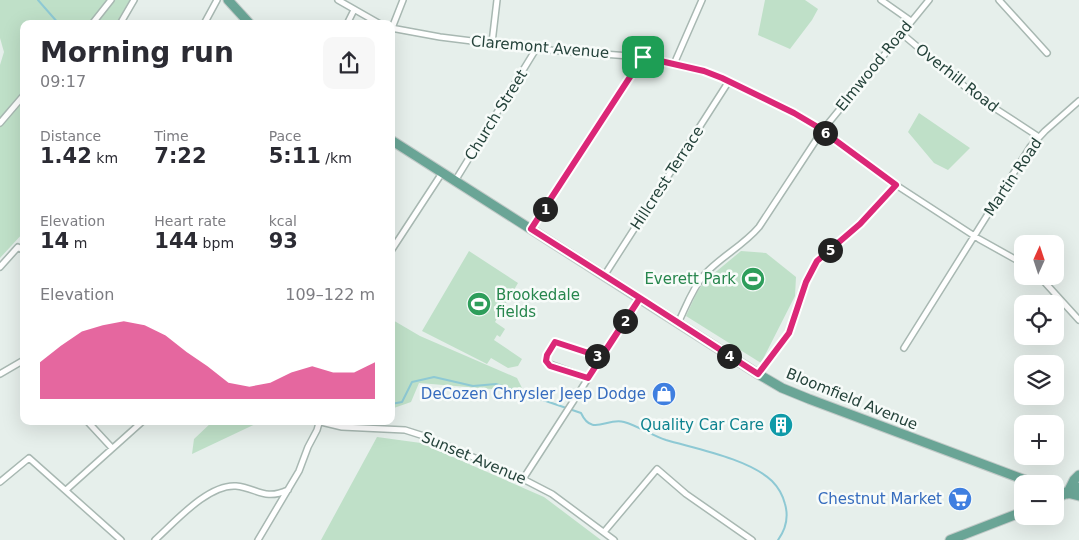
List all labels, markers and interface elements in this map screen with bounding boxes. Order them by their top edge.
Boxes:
street label: Elmwood Road [832,17,916,115]
street label: Claremont Avenue [470,32,610,62]
text: Morning run [40,36,234,69]
pin [622,36,664,78]
button: share [323,37,375,89]
street label: Overhill Road [912,40,1002,116]
icon: arrive [629,43,657,71]
street label: Church Street [461,66,531,164]
text: 09:17 [40,72,86,91]
pin: 6 [812,120,838,146]
street label: Hillcrest Terrace [627,123,707,233]
text: 6 [821,125,830,141]
text: Distance [40,128,101,144]
text: Time [154,128,189,144]
text: Pace [269,128,301,144]
street label: Martin Road [980,135,1046,219]
text: 1.42 [40,144,92,168]
text: 7:22 [154,144,207,168]
text: 5:11 [269,144,321,168]
text: km [92,150,118,166]
text: /km [321,150,352,166]
pin: 1 [532,196,558,222]
text: 1 [541,201,550,217]
text: Elevation [40,213,105,229]
text: Heart rate [154,213,226,229]
text: kcal [269,213,297,229]
text: 14 [40,229,69,253]
text: 144 [154,229,198,253]
text: 93 [269,229,298,253]
text: m [69,235,87,251]
text: bpm [198,235,234,251]
north arrow [1014,235,1064,285]
map controls [1014,235,1064,525]
pin: 5 [818,238,842,262]
text: 5 [826,242,835,258]
sports icon: Everett Park [740,266,766,292]
place label: Everett Park [644,270,736,288]
text: Elevation [40,285,114,304]
text: 109–122 m [285,285,375,304]
place label: Brookedale fields [496,286,580,321]
sports icon: Brookedale fields [466,291,492,317]
button: locate [1014,295,1064,345]
pin: 2 [612,308,638,334]
text: 2 [621,313,630,329]
pin: 3 [584,344,610,368]
pin: 4 [716,344,742,368]
text: 3 [593,348,602,364]
text: 4 [725,348,734,364]
button: layers [1014,355,1064,405]
street label: Bloomfield Avenue [784,364,920,434]
shop icon: DeCozen Chrysler Jeep Dodge [651,381,677,407]
place label: DeCozen Chrysler Jeep Dodge [421,385,646,403]
building icon: Quality Car Care [768,412,794,438]
button: + [1014,415,1064,465]
place label: Quality Car Care [640,416,764,434]
street label: Sunset Avenue [419,428,529,488]
button: − [1014,475,1064,525]
supermarket icon: Chestnut Market [947,486,973,512]
place label: Chestnut Market [818,490,942,508]

